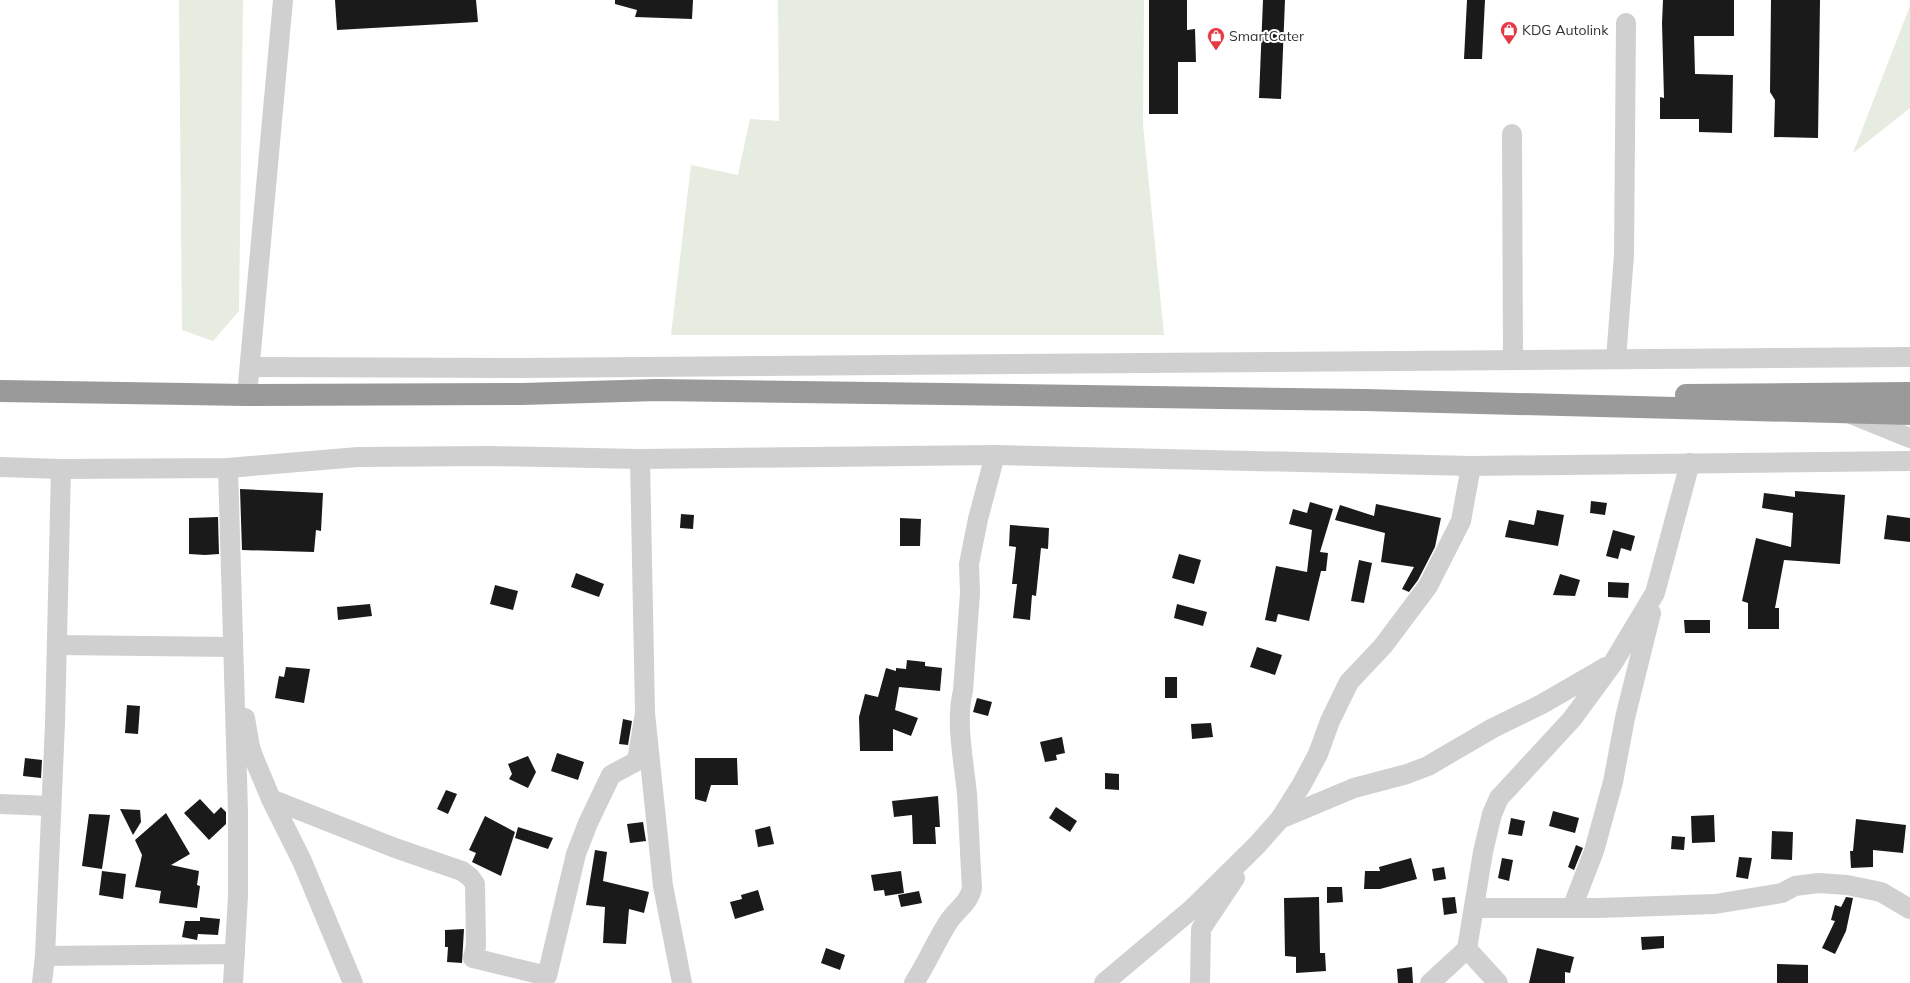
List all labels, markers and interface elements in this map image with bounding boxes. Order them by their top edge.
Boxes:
shop icon: KDG Autolink [1499,20,1519,45]
place label: KDG Autolink [1522,21,1609,39]
shop icon: SmartCater [1206,26,1226,51]
place label: SmartCater [1229,27,1305,45]

